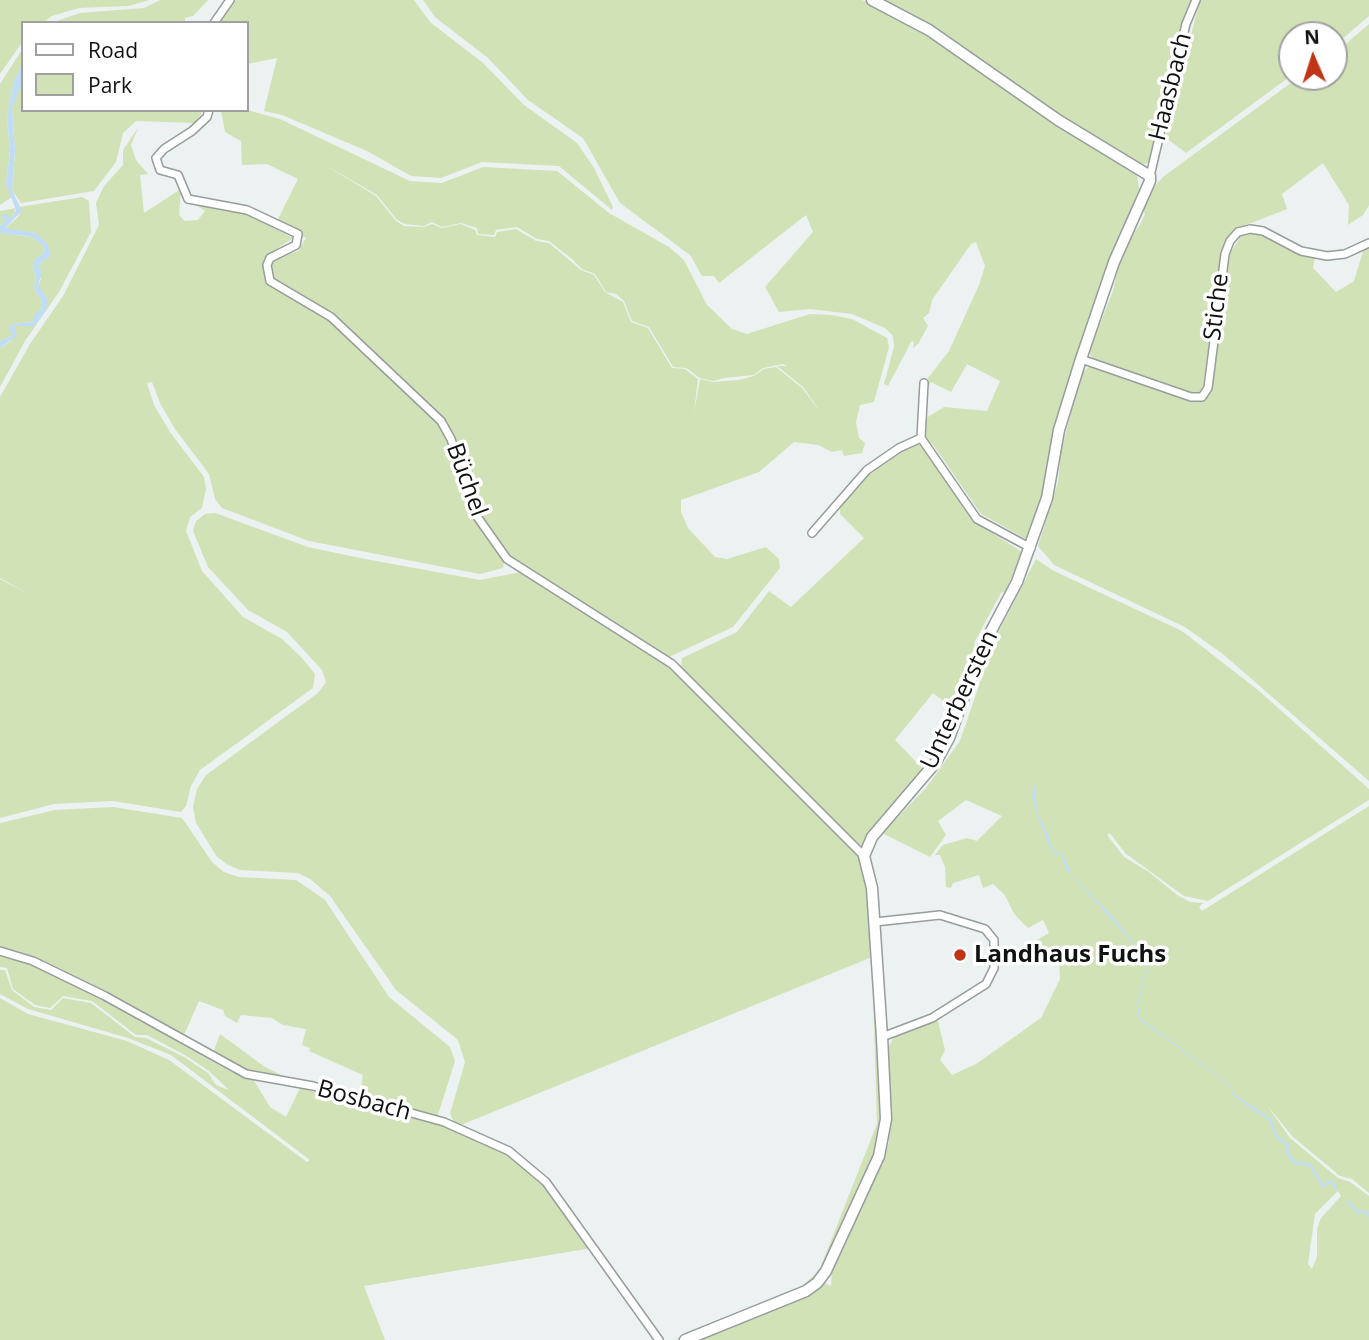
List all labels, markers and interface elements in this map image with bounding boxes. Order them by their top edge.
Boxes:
legend [21,21,248,112]
north arrow [1278,21,1348,91]
text: N [1304,24,1320,50]
street label: Haasbach [1144,30,1198,144]
text: Road [88,36,138,64]
text: Park [88,71,132,99]
street label: Stiche [1199,272,1235,342]
street label: Büchel [439,439,493,521]
street label: Unterbersten [915,626,1005,774]
place label: Landhaus Fuchs [974,941,1166,969]
marker: Landhaus Fuchs [952,947,968,963]
street label: Bosbach [314,1075,414,1127]

